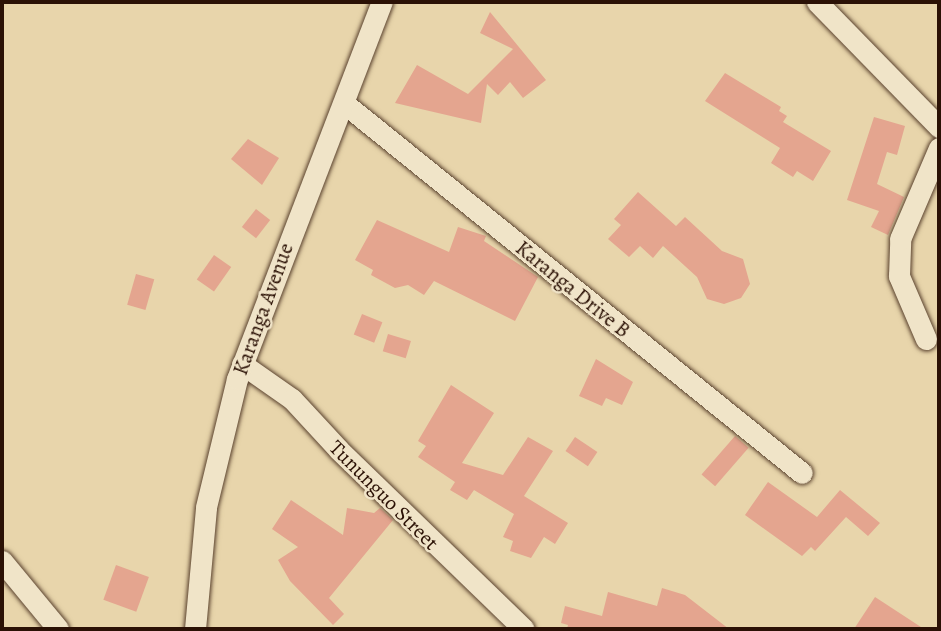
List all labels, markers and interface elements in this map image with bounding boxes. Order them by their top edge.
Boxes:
street label: Karanga Drive B [511,235,635,343]
street label: Karanga Avenue [227,240,299,378]
street label: Tununguo Street [324,435,444,555]

